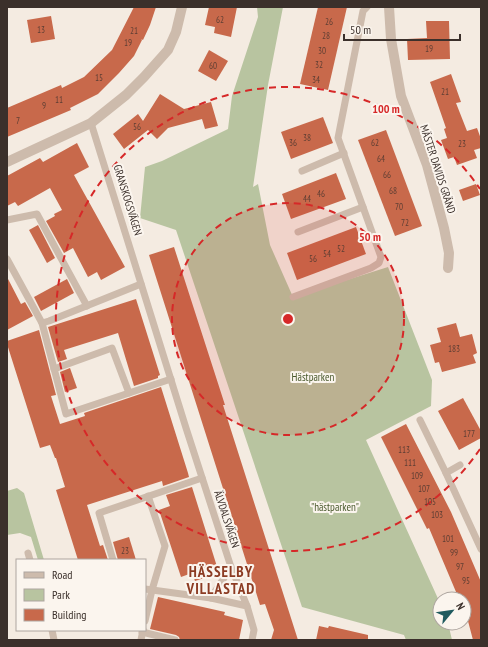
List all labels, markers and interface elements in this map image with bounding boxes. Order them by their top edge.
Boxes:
house number: 62 [216,14,224,25]
house number: 26 [325,16,333,27]
scale bar [344,16,460,42]
text: 50 m [350,22,371,37]
house number: 13 [37,24,45,35]
house number: 21 [130,25,138,36]
house number: 28 [322,30,330,41]
house number: 19 [124,37,132,48]
house number: 19 [425,43,433,54]
house number: 30 [318,45,326,56]
house number: 32 [315,59,323,70]
house number: 60 [209,60,217,71]
house number: 15 [95,72,103,83]
house number: 34 [312,74,320,85]
house number: 21 [441,86,449,97]
house number: 11 [55,94,63,105]
house number: 9 [42,100,46,111]
text: 100 m [372,101,400,116]
house number: 7 [16,115,20,126]
house number: 56 [133,121,141,132]
street label: MÄSTER DAVIDS GRÄND [417,123,459,215]
house number: 38 [303,132,311,143]
house number: 36 [289,137,297,148]
house number: 62 [371,137,379,148]
house number: 23 [458,138,466,149]
house number: 64 [377,153,385,164]
street label: GRANSKOGSVÄGEN [111,163,145,237]
house number: 66 [383,169,391,180]
house number: 68 [389,185,397,196]
house number: 46 [317,188,325,199]
house number: 44 [303,193,311,204]
house number: 70 [395,201,403,212]
house number: 72 [401,217,409,228]
text: 50 m [359,229,381,244]
house number: 52 [337,243,345,254]
house number: 54 [323,248,331,259]
house number: 56 [309,253,317,264]
centre of rings [281,312,295,326]
house number: 183 [448,343,460,354]
park label: Hästparken [292,370,335,384]
house number: 177 [463,428,475,439]
house number: 113 [398,444,410,455]
house number: 111 [404,457,416,468]
house number: 109 [411,470,423,481]
house number: 107 [418,483,430,494]
street label: ÄLVDALSVÄGEN [211,488,243,550]
house number: 105 [424,496,436,507]
park label: "hästparken" [311,500,359,514]
house number: 103 [431,509,443,520]
house number: 101 [442,533,454,544]
house number: 23 [121,545,129,556]
house number: 99 [450,547,458,558]
legend [16,559,146,631]
house number: 97 [456,561,464,572]
district label: HÄSSELBY VILLASTAD [186,562,255,598]
text: Road [52,567,72,582]
house number: 95 [462,575,470,586]
text: Park [52,587,70,602]
north arrow [432,591,472,631]
text: N [453,600,468,612]
text: Building [52,607,87,622]

